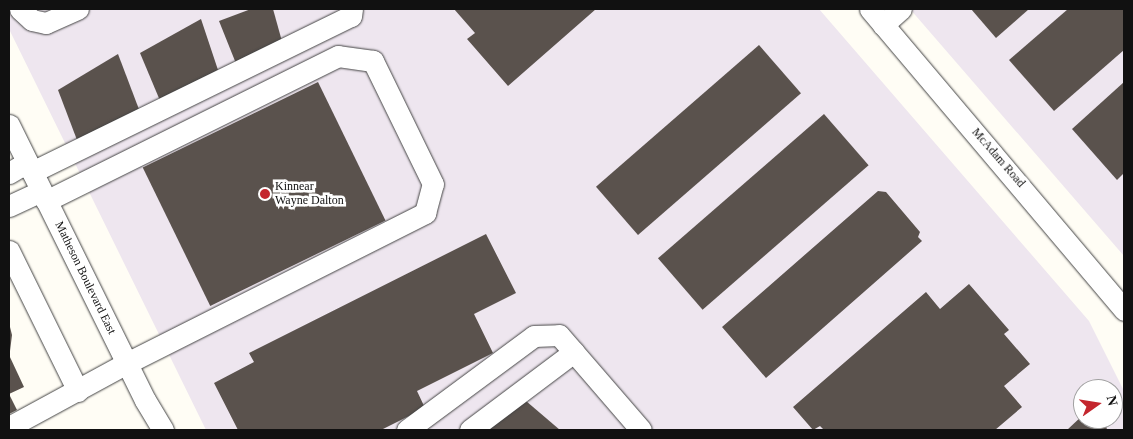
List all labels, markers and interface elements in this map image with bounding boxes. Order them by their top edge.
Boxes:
street label: McAdam Road [968,125,1028,191]
place label: Kinnear Wayne Dalton [275,180,344,208]
marker: Kinnear Wayne Dalton [259,188,271,200]
street label: Matheson Boulevard East [51,219,119,337]
north arrow [1073,379,1123,429]
text: N [1104,394,1121,407]

